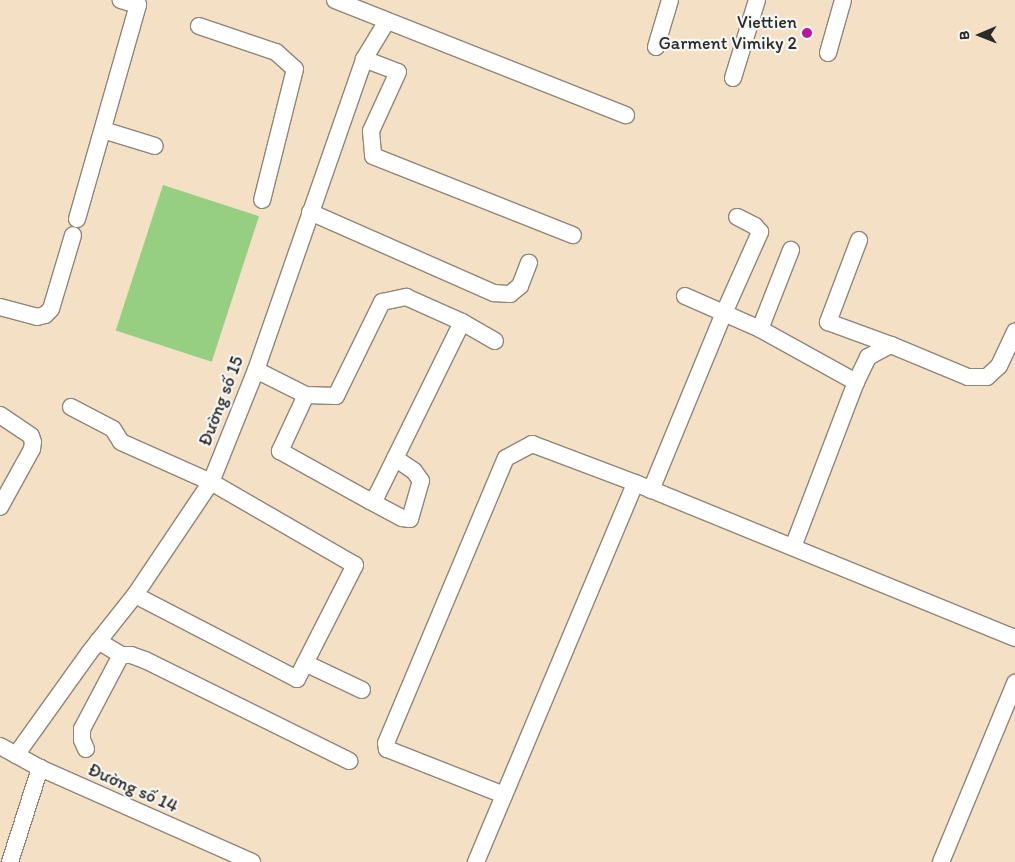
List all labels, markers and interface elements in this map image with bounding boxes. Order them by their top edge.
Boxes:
north arrow [955,10,1005,60]
place label: Viettien Garment Vimiky 2 [658,12,797,54]
marker: Viettien Garment Vimiky 2 [801,27,813,39]
text: B [956,31,973,40]
street label: Đường số 15 [194,353,248,449]
street label: Đường số 14 [85,759,181,817]

